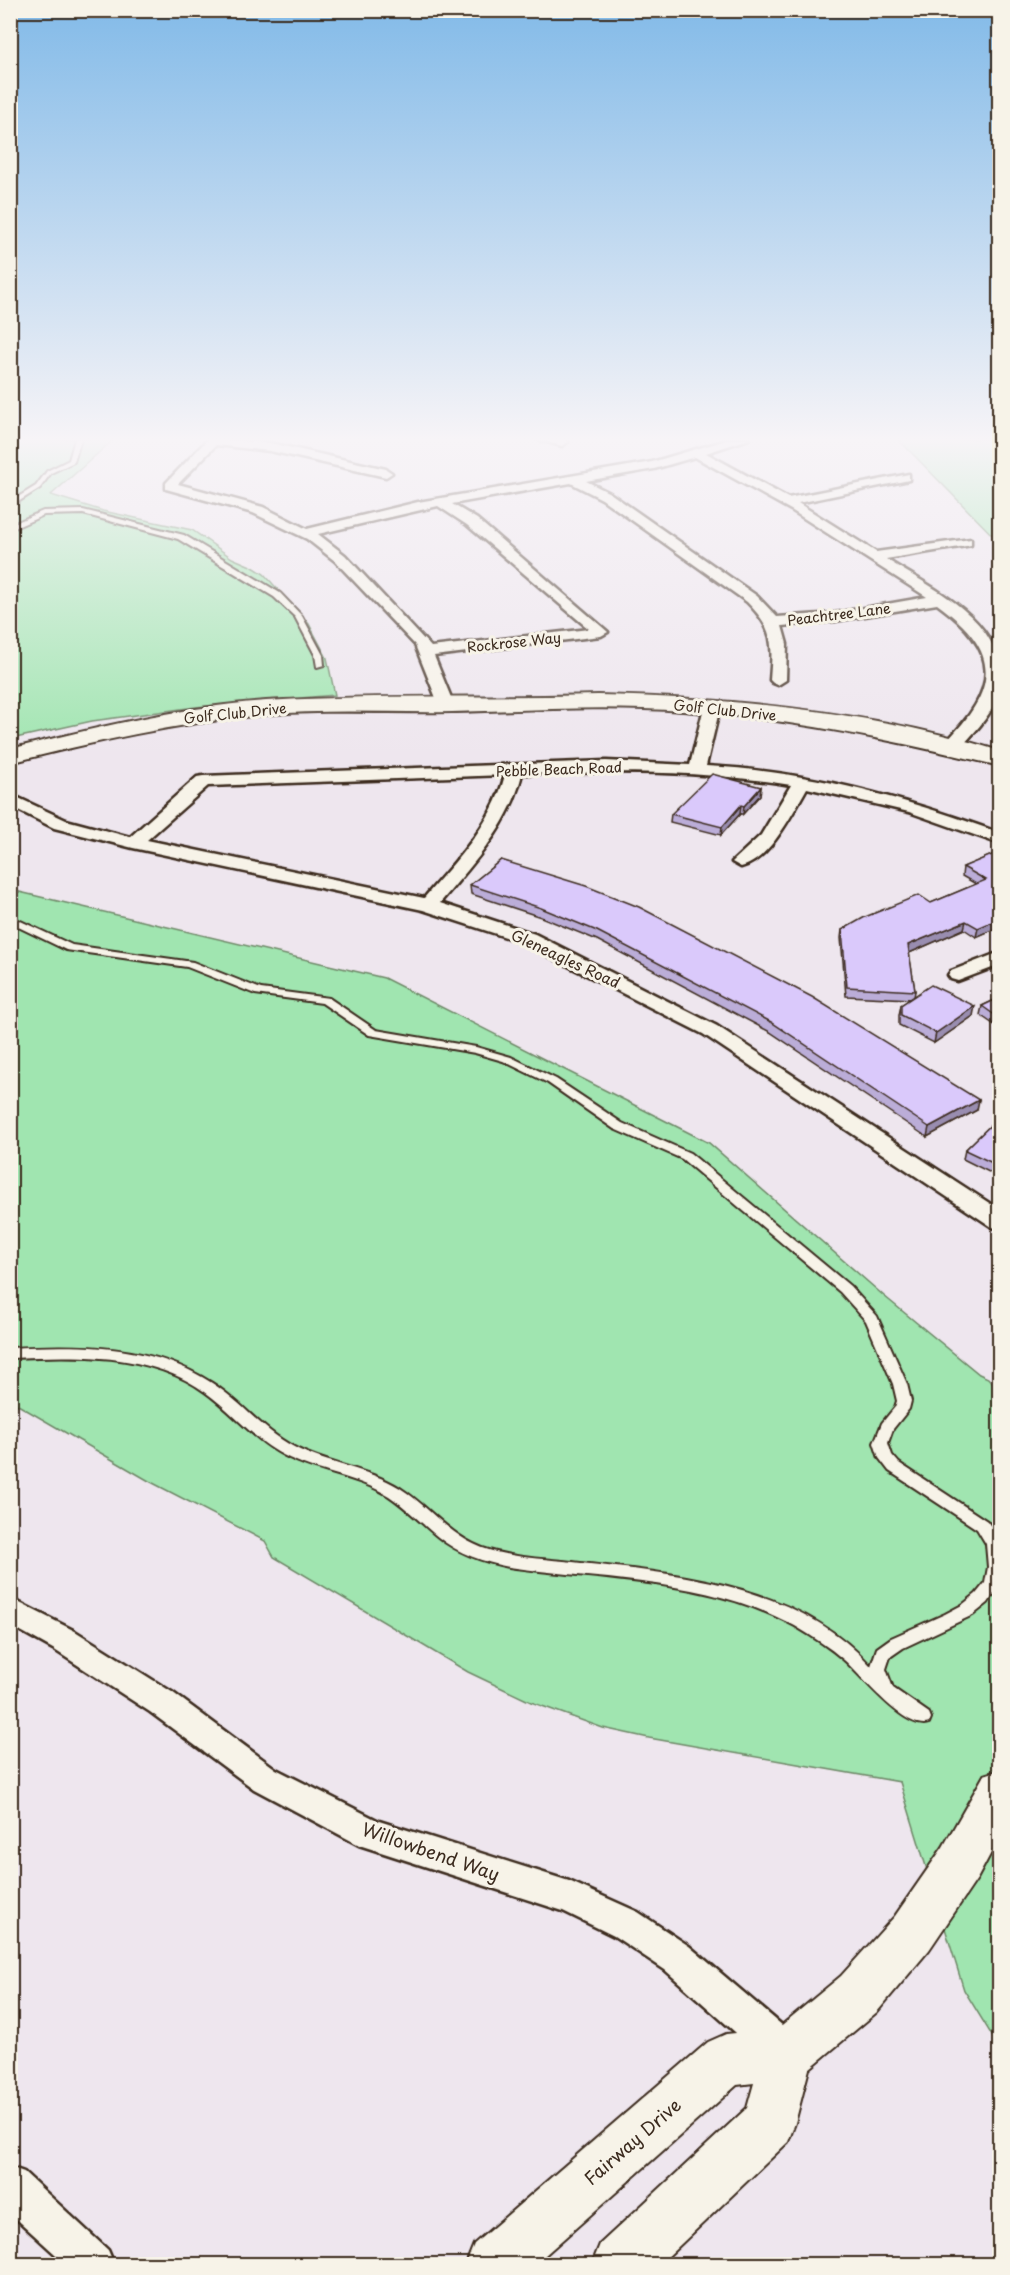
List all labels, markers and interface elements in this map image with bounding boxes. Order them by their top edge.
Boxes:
street label: Peachtree Lane [786,597,892,631]
street label: Rockrose Way [466,627,562,657]
street label: Golf Club Drive [672,694,778,726]
street label: Golf Club Drive [182,697,288,729]
street label: Pebble Beach Road [496,756,622,782]
street label: Gleneagles Road [508,923,624,993]
street label: Willowbend Way [358,1815,504,1887]
street label: Fairway Drive [578,2091,687,2191]

